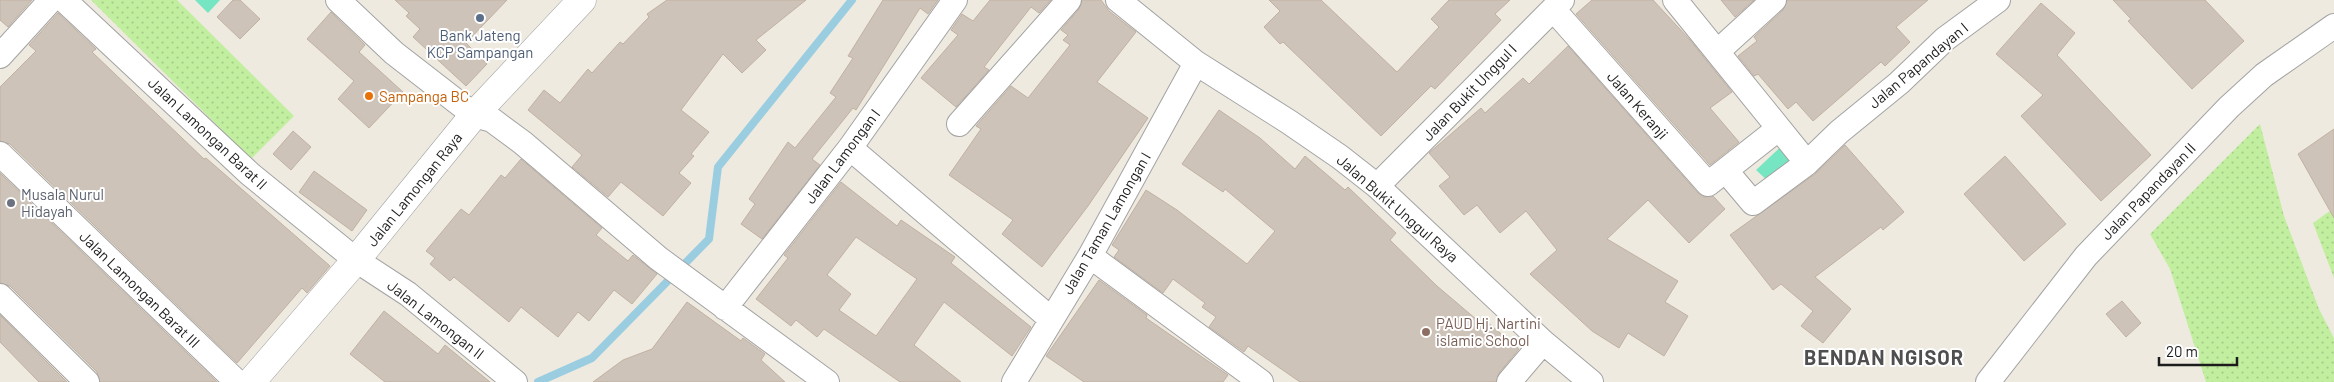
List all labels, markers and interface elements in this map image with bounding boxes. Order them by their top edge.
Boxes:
marker: Bank Jateng KCP Sampangan [474,12,486,24]
street label: Jalan Papandayan I [1865,18,1971,112]
place label: Bank Jateng KCP Sampangan [427,26,533,61]
street label: Jalan Bukit Unggul I [1418,40,1520,144]
street label: Jalan Keranji [1604,67,1672,143]
street label: Jalan Lamongan Barat II [145,73,271,193]
place label: Sampanga BC [379,87,469,105]
marker: Sampanga BC [363,90,375,102]
street label: Jalan Lamongan I [801,105,883,207]
street label: Jalan Lamongan Raya [363,128,465,250]
street label: Jalan Papandayan II [2097,139,2199,243]
street label: Jalan Taman Lamongan I [1058,149,1154,297]
street label: Jalan Bukit Unggul Raya [1334,150,1462,266]
place label: Musala Nurul Hidayah [21,185,104,220]
marker: Musala Nurul Hidayah [5,197,17,209]
street label: Jalan Lamongan Barat III [76,227,204,351]
street label: Jalan Lamongan II [384,276,488,362]
place label: PAUD Hj. Nartini islamic School [1436,314,1541,349]
marker: PAUD Hj. Nartini islamic School [1420,326,1432,338]
scale bar [2159,334,2236,366]
text: 20 m [2166,342,2198,360]
district label: BENDAN NGISOR [1804,345,1964,369]

